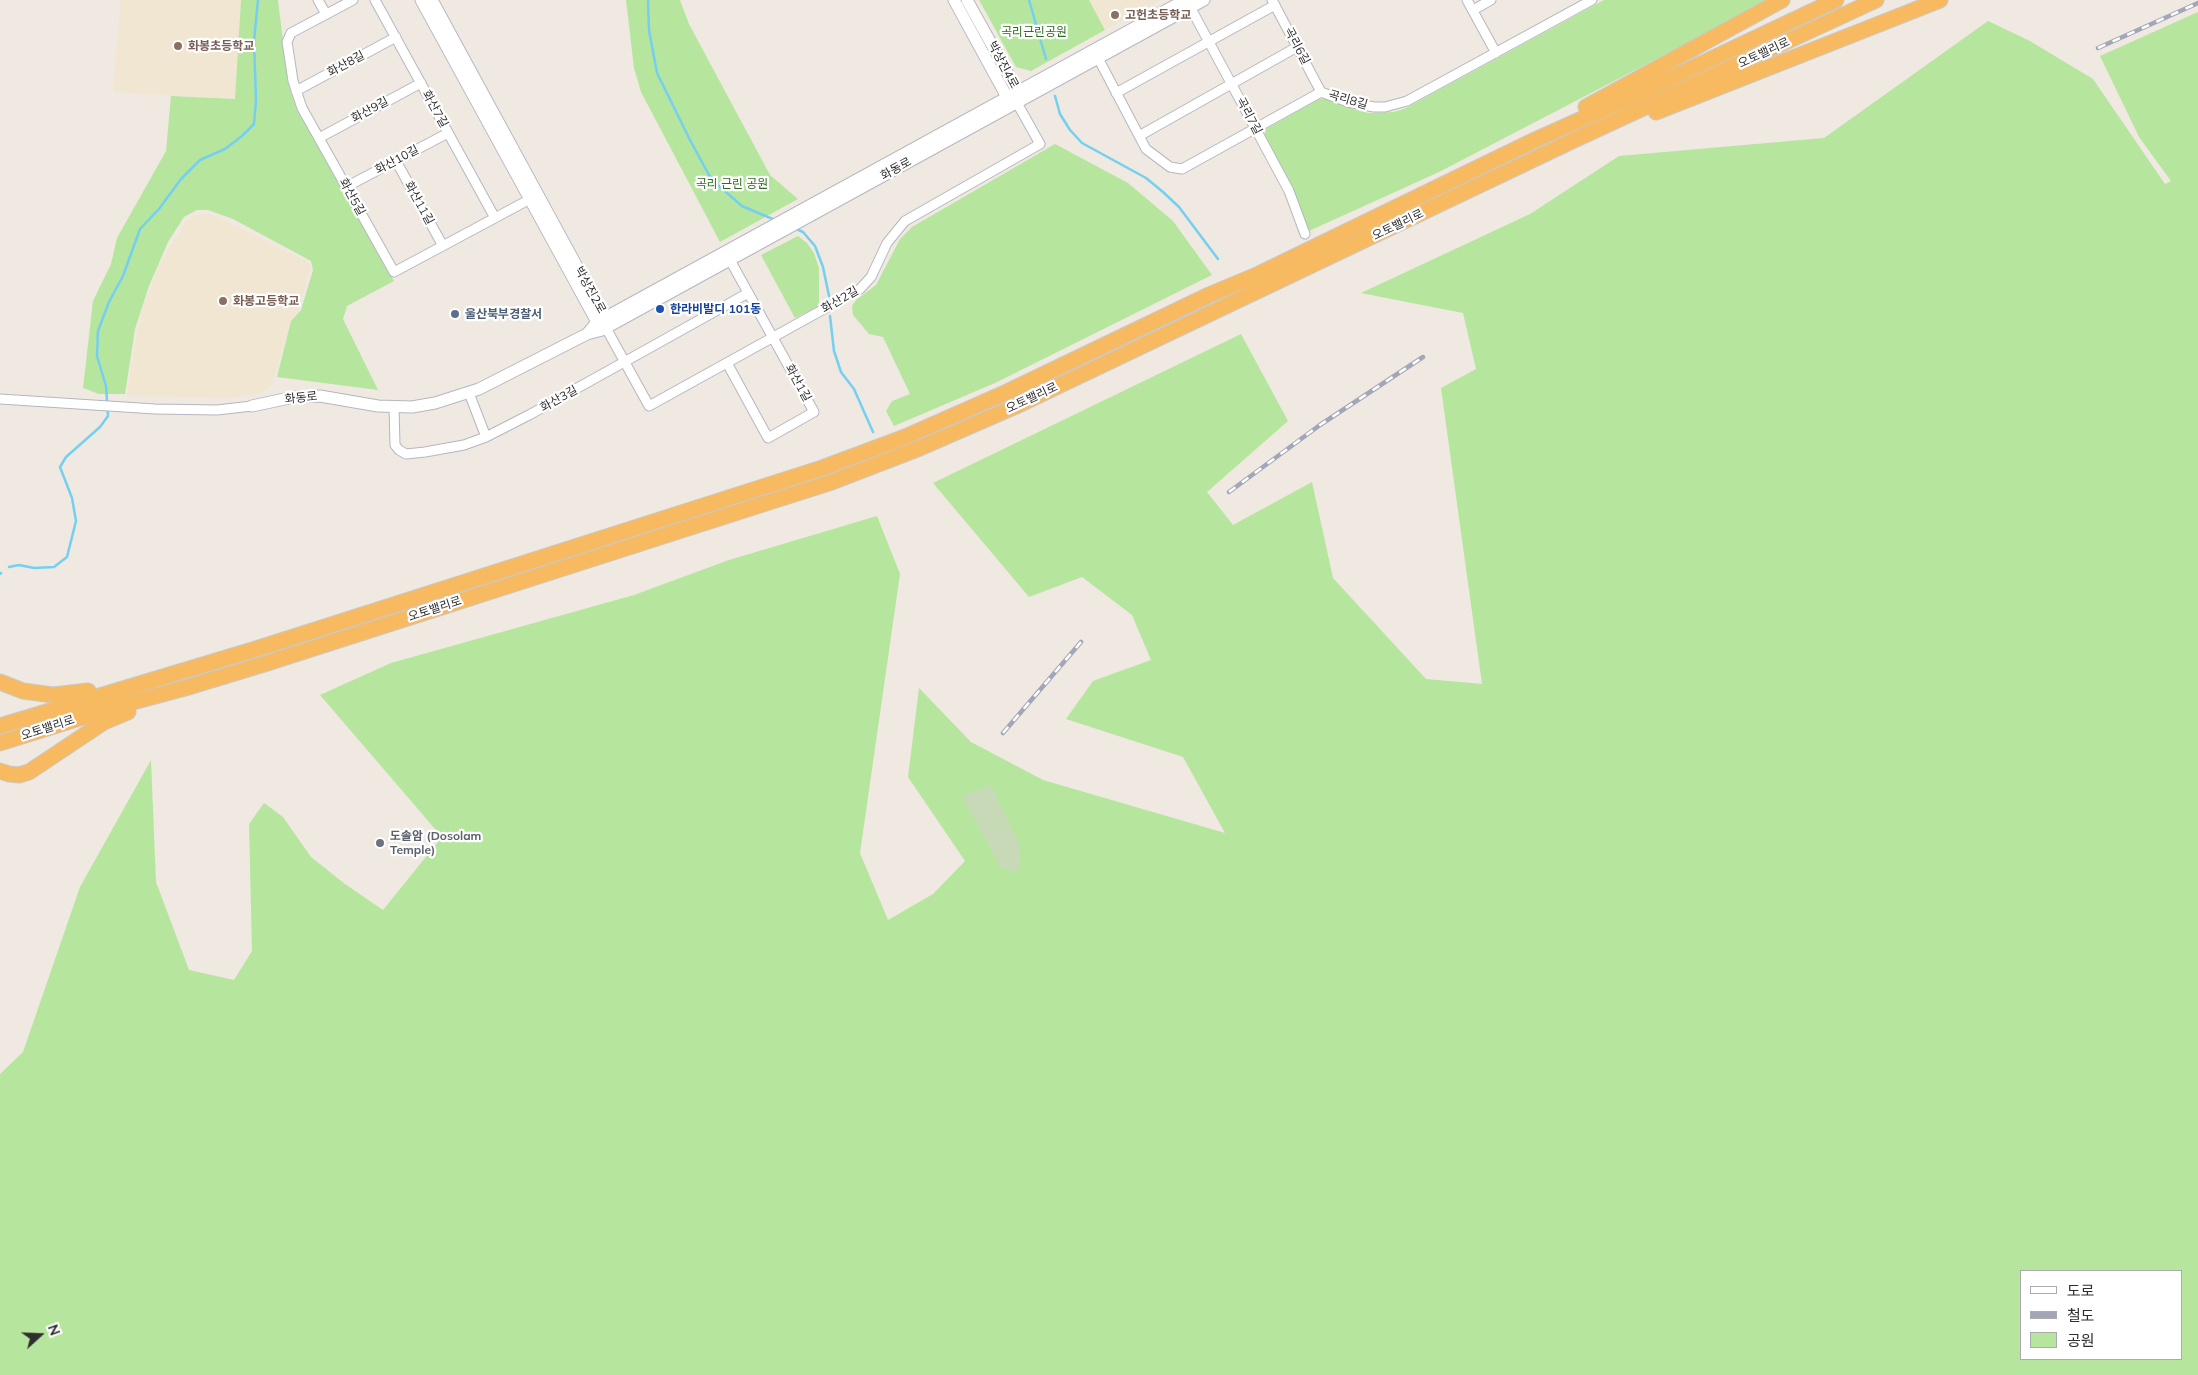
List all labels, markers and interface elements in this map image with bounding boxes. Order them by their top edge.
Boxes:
place label: 고헌초등학교 [1125,8,1191,22]
marker: 고헌초등학교 [1109,9,1121,21]
park label: 곡리근린공원 [1001,25,1067,39]
street label: 곡리6길 [1281,25,1313,67]
street label: 오토밸리로 [1736,35,1792,71]
place label: 화봉초등학교 [188,39,254,53]
street label: 박상진4로 [985,39,1021,91]
marker: 화봉초등학교 [172,40,184,52]
street label: 화산8길 [325,48,367,80]
street label: 화산7길 [419,88,451,130]
street label: 곡리8길 [1327,88,1369,112]
street label: 화산9길 [349,94,391,126]
street label: 곡리7길 [1233,95,1265,137]
street label: 화산10길 [373,142,421,178]
street label: 화동로 [878,155,914,183]
street label: 화산5길 [336,176,368,218]
park label: 곡리 근린 공원 [696,177,768,191]
street label: 화산11길 [401,179,437,227]
street label: 오토밸리로 [1370,206,1426,244]
street label: 박상진2로 [571,264,609,316]
street label: 화산2길 [819,284,861,316]
place label: 화봉고등학교 [233,294,299,308]
marker: 화봉고등학교 [217,295,229,307]
place label: 한라비발디 101동 [670,302,761,316]
marker: 한라비발디 101동 [654,303,666,315]
place label: 울산북부경찰서 [465,307,542,321]
marker: 울산북부경찰서 [449,308,461,320]
street label: 화산1길 [782,362,814,404]
street label: 오토밸리로 [1004,380,1060,416]
street label: 화산3길 [538,383,580,415]
street label: 화동로 [284,389,318,407]
street label: 오토밸리로 [407,594,463,624]
street label: 오토밸리로 [20,713,76,743]
place label: 도솔암 (Dosolam Temple) [390,829,481,857]
marker: 도솔암 (Dosolam Temple) [374,837,386,849]
legend [2020,1270,2183,1360]
text: 도로 [2067,1281,2095,1300]
text: 철도 [2067,1306,2095,1325]
north arrow [15,1310,65,1360]
text: N [44,1322,64,1338]
text: 공원 [2067,1331,2095,1350]

